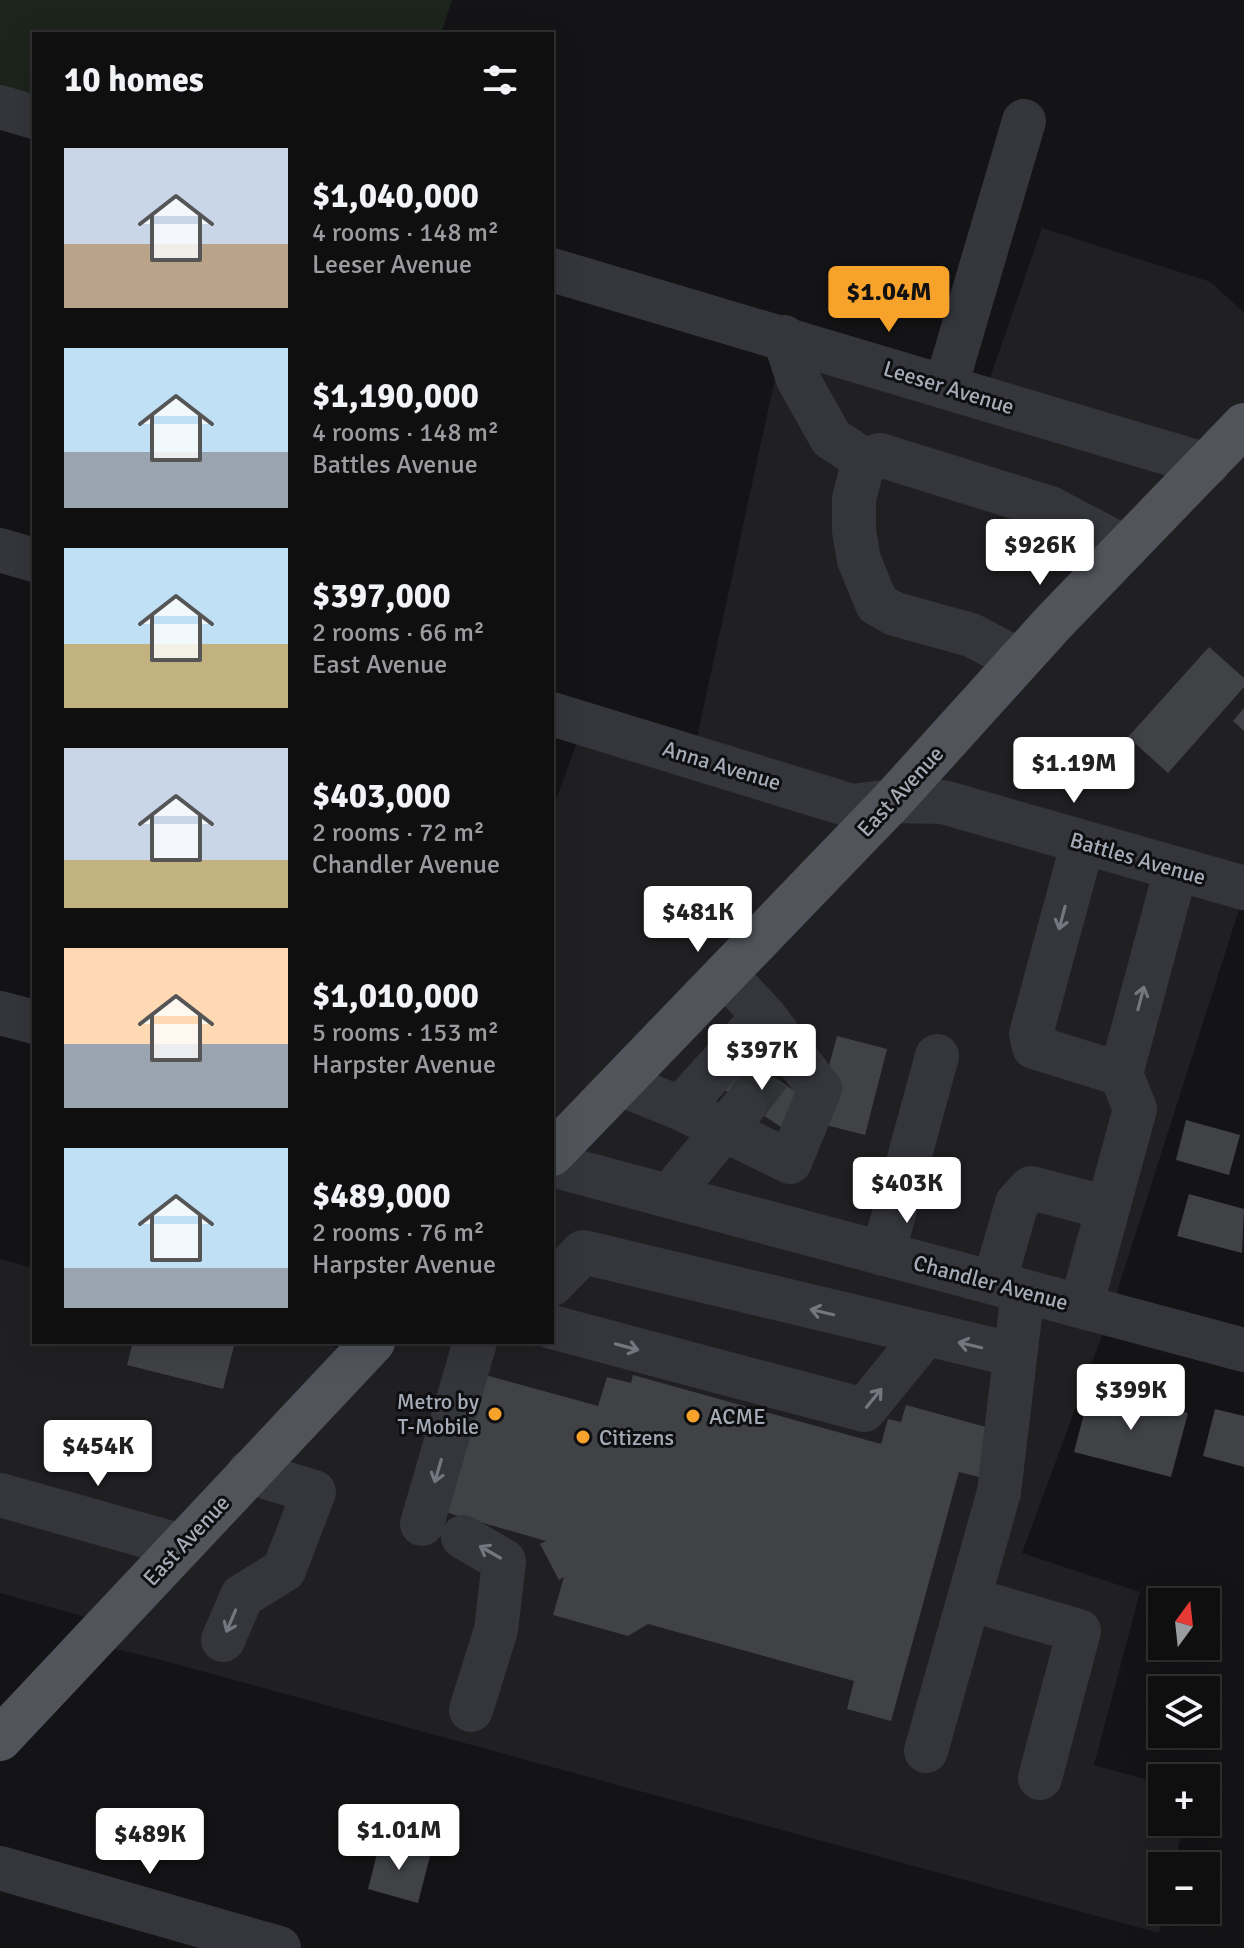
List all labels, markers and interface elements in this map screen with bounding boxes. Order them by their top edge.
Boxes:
icon: filters [478,58,522,102]
text: 10 homes [64,59,204,101]
text: $1,040,000 [312,175,479,217]
icon: home [128,180,224,276]
text: 4 rooms · 148 m² [312,217,499,249]
text: Leeser Avenue [312,249,472,281]
pin: $1.04M [824,266,954,334]
text: $1.04M [846,276,932,308]
street label: Leeser Avenue [880,355,1018,420]
text: $1,190,000 [312,375,479,417]
icon: home [128,380,224,476]
text: 4 rooms · 148 m² [312,417,499,449]
text: Battles Avenue [312,449,478,481]
pin: $926K [984,519,1096,587]
text: $926K [1004,529,1076,561]
text: $397,000 [312,575,451,617]
icon: home [128,580,224,676]
text: 2 rooms · 66 m² [312,617,485,649]
text: East Avenue [312,649,447,681]
street label: Anna Avenue [659,735,784,796]
pin: $1.19M [1009,737,1139,805]
street label: East Avenue [851,740,949,842]
text: $1.19M [1031,747,1117,779]
text: $403,000 [312,775,451,817]
icon: home [128,780,224,876]
text: 2 rooms · 72 m² [312,817,485,849]
street label: Battles Avenue [1067,826,1209,891]
text: Chandler Avenue [312,849,500,881]
pin: $481K [642,886,754,954]
text: $481K [662,896,734,928]
one-way arrow [1054,904,1069,930]
text: $1,010,000 [312,975,479,1017]
icon: home [128,980,224,1076]
one-way arrow [1134,986,1149,1012]
text: 5 rooms · 153 m² [312,1017,499,1049]
pin: $397K [706,1024,818,1092]
text: $397K [726,1034,798,1066]
text: Harpster Avenue [312,1049,496,1081]
pin: $403K [851,1157,963,1225]
text: $403K [871,1167,943,1199]
text: $489,000 [312,1175,451,1217]
icon: home [128,1180,224,1276]
text: 2 rooms · 76 m² [312,1217,485,1249]
text: Harpster Avenue [312,1249,496,1281]
street label: Chandler Avenue [911,1249,1071,1316]
one-way arrow [809,1303,835,1318]
one-way arrow [958,1337,984,1352]
one-way arrow [614,1340,640,1355]
pin: $399K [1075,1364,1187,1432]
text: $399K [1095,1374,1167,1406]
place label: Metro by T-Mobile [397,1388,480,1440]
one-way arrow [865,1388,882,1409]
place label: ACME [709,1403,766,1430]
marker: Metro by T-Mobile [486,1405,504,1423]
marker: ACME [684,1407,702,1425]
pin: $454K [42,1420,154,1488]
place label: Citizens [599,1424,674,1451]
marker: Citizens [574,1428,592,1446]
text: $454K [62,1430,134,1462]
one-way arrow [430,1457,445,1483]
street label: East Avenue [137,1489,235,1591]
one-way arrow [479,1544,502,1560]
north arrow [1148,1588,1220,1660]
map controls [1148,1588,1220,1924]
one-way arrow [223,1608,238,1633]
button: layers [1148,1676,1220,1748]
button: + [1148,1764,1220,1836]
pin: $1.01M [334,1804,464,1872]
pin: $489K [94,1808,206,1876]
text: $1.01M [356,1814,442,1846]
text: $489K [114,1818,186,1850]
button: − [1148,1852,1220,1924]

